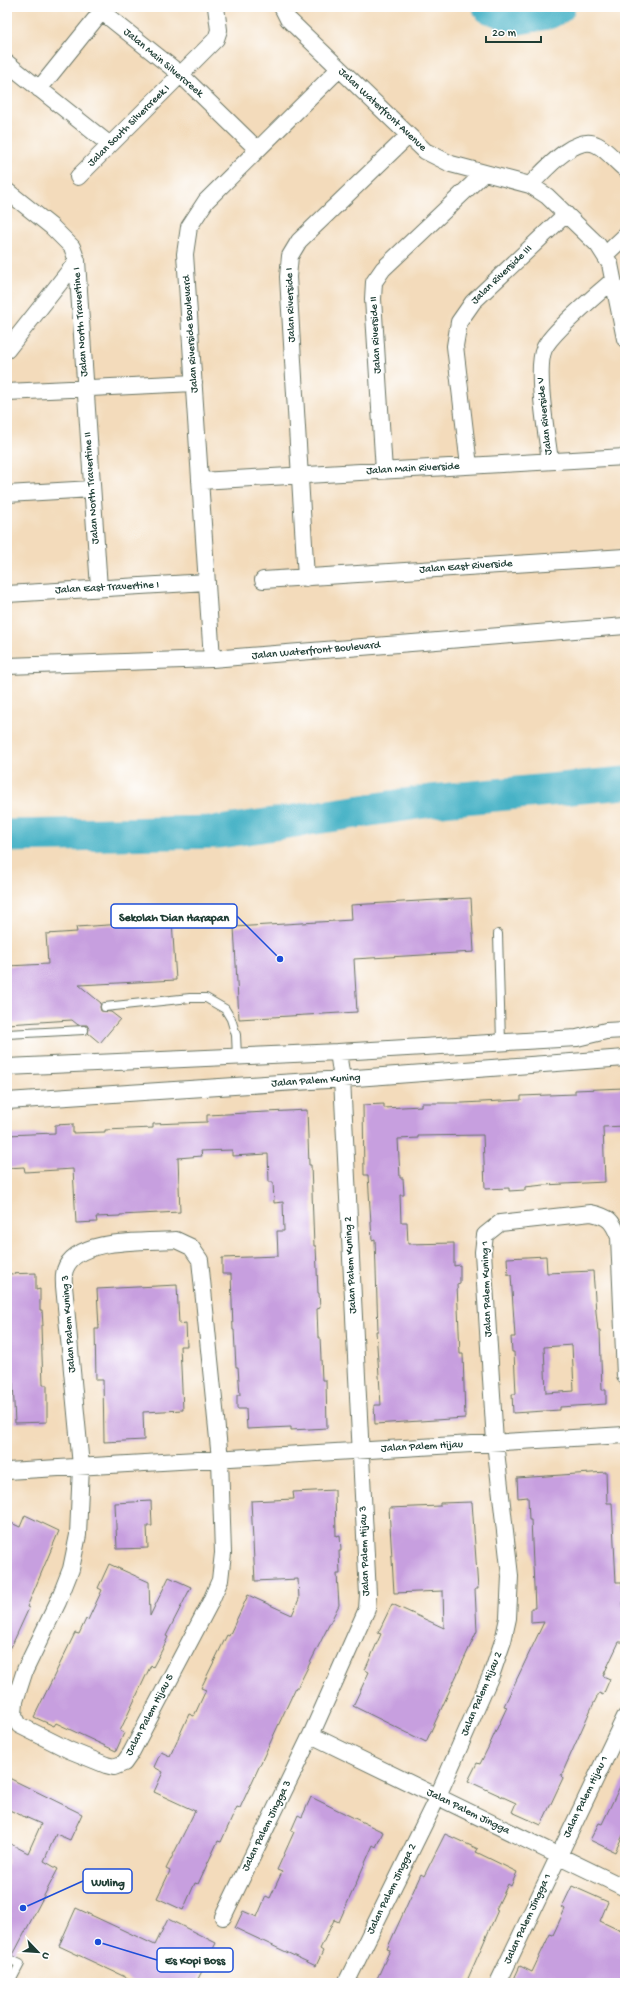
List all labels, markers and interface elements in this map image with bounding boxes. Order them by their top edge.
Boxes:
scale bar [486,18,541,44]
street label: Jalan Main Silvercreek [121,26,206,101]
text: 20 m [492,27,517,41]
street label: Jalan Waterfront Avenue [335,65,429,154]
street label: Jalan South Silvercreek I [86,82,173,169]
street label: Jalan Riverside III [469,243,535,307]
street label: Jalan North Travertine I [71,266,91,377]
street label: Jalan Riverside I [284,267,298,343]
street label: Jalan Riverside Boulevard [181,273,201,393]
street label: Jalan Riverside II [368,296,384,374]
street label: Jalan Riverside V [535,377,555,455]
street label: Jalan North Travertine II [82,431,102,544]
street label: Jalan Main Riverside [366,461,460,477]
street label: Jalan East Riverside [419,558,513,576]
street label: Jalan East Travertine I [55,579,160,597]
street label: Jalan Waterfront Boulevard [251,638,382,663]
callout: Sekolah Dian Harapan [111,904,237,928]
text: Sekolah Dian Harapan [119,912,229,926]
street label: Jalan Palem Kuning [271,1072,361,1090]
street label: Jalan Palem Kuning 2 [342,1216,360,1314]
street label: Jalan Palem Kuning 1 [479,1241,495,1337]
street label: Jalan Palem Kuning 3 [60,1275,78,1373]
street label: Jalan Palem Hijau [381,1439,463,1455]
street label: Jalan Palem Hijau 3 [357,1505,373,1596]
street label: Jalan Palem Hijau 2 [459,1650,505,1738]
street label: Jalan Palem Hijau 5 [123,1672,177,1758]
street label: Jalan Palem Hijau 1 [561,1754,611,1840]
street label: Jalan Palem Jingga 3 [240,1778,294,1873]
street label: Jalan Palem Jingga [424,1787,512,1838]
street label: Jalan Palem Jingga 2 [365,1841,419,1936]
callout: Wuling [83,1869,132,1893]
street label: Jalan Palem Jingga 1 [502,1872,554,1966]
text: Wuling [90,1877,125,1891]
north arrow [18,1932,58,1972]
callout: Es Kopi Boss [157,1948,233,1972]
text: U [38,1950,52,1961]
text: Es Kopi Boss [164,1955,226,1969]

